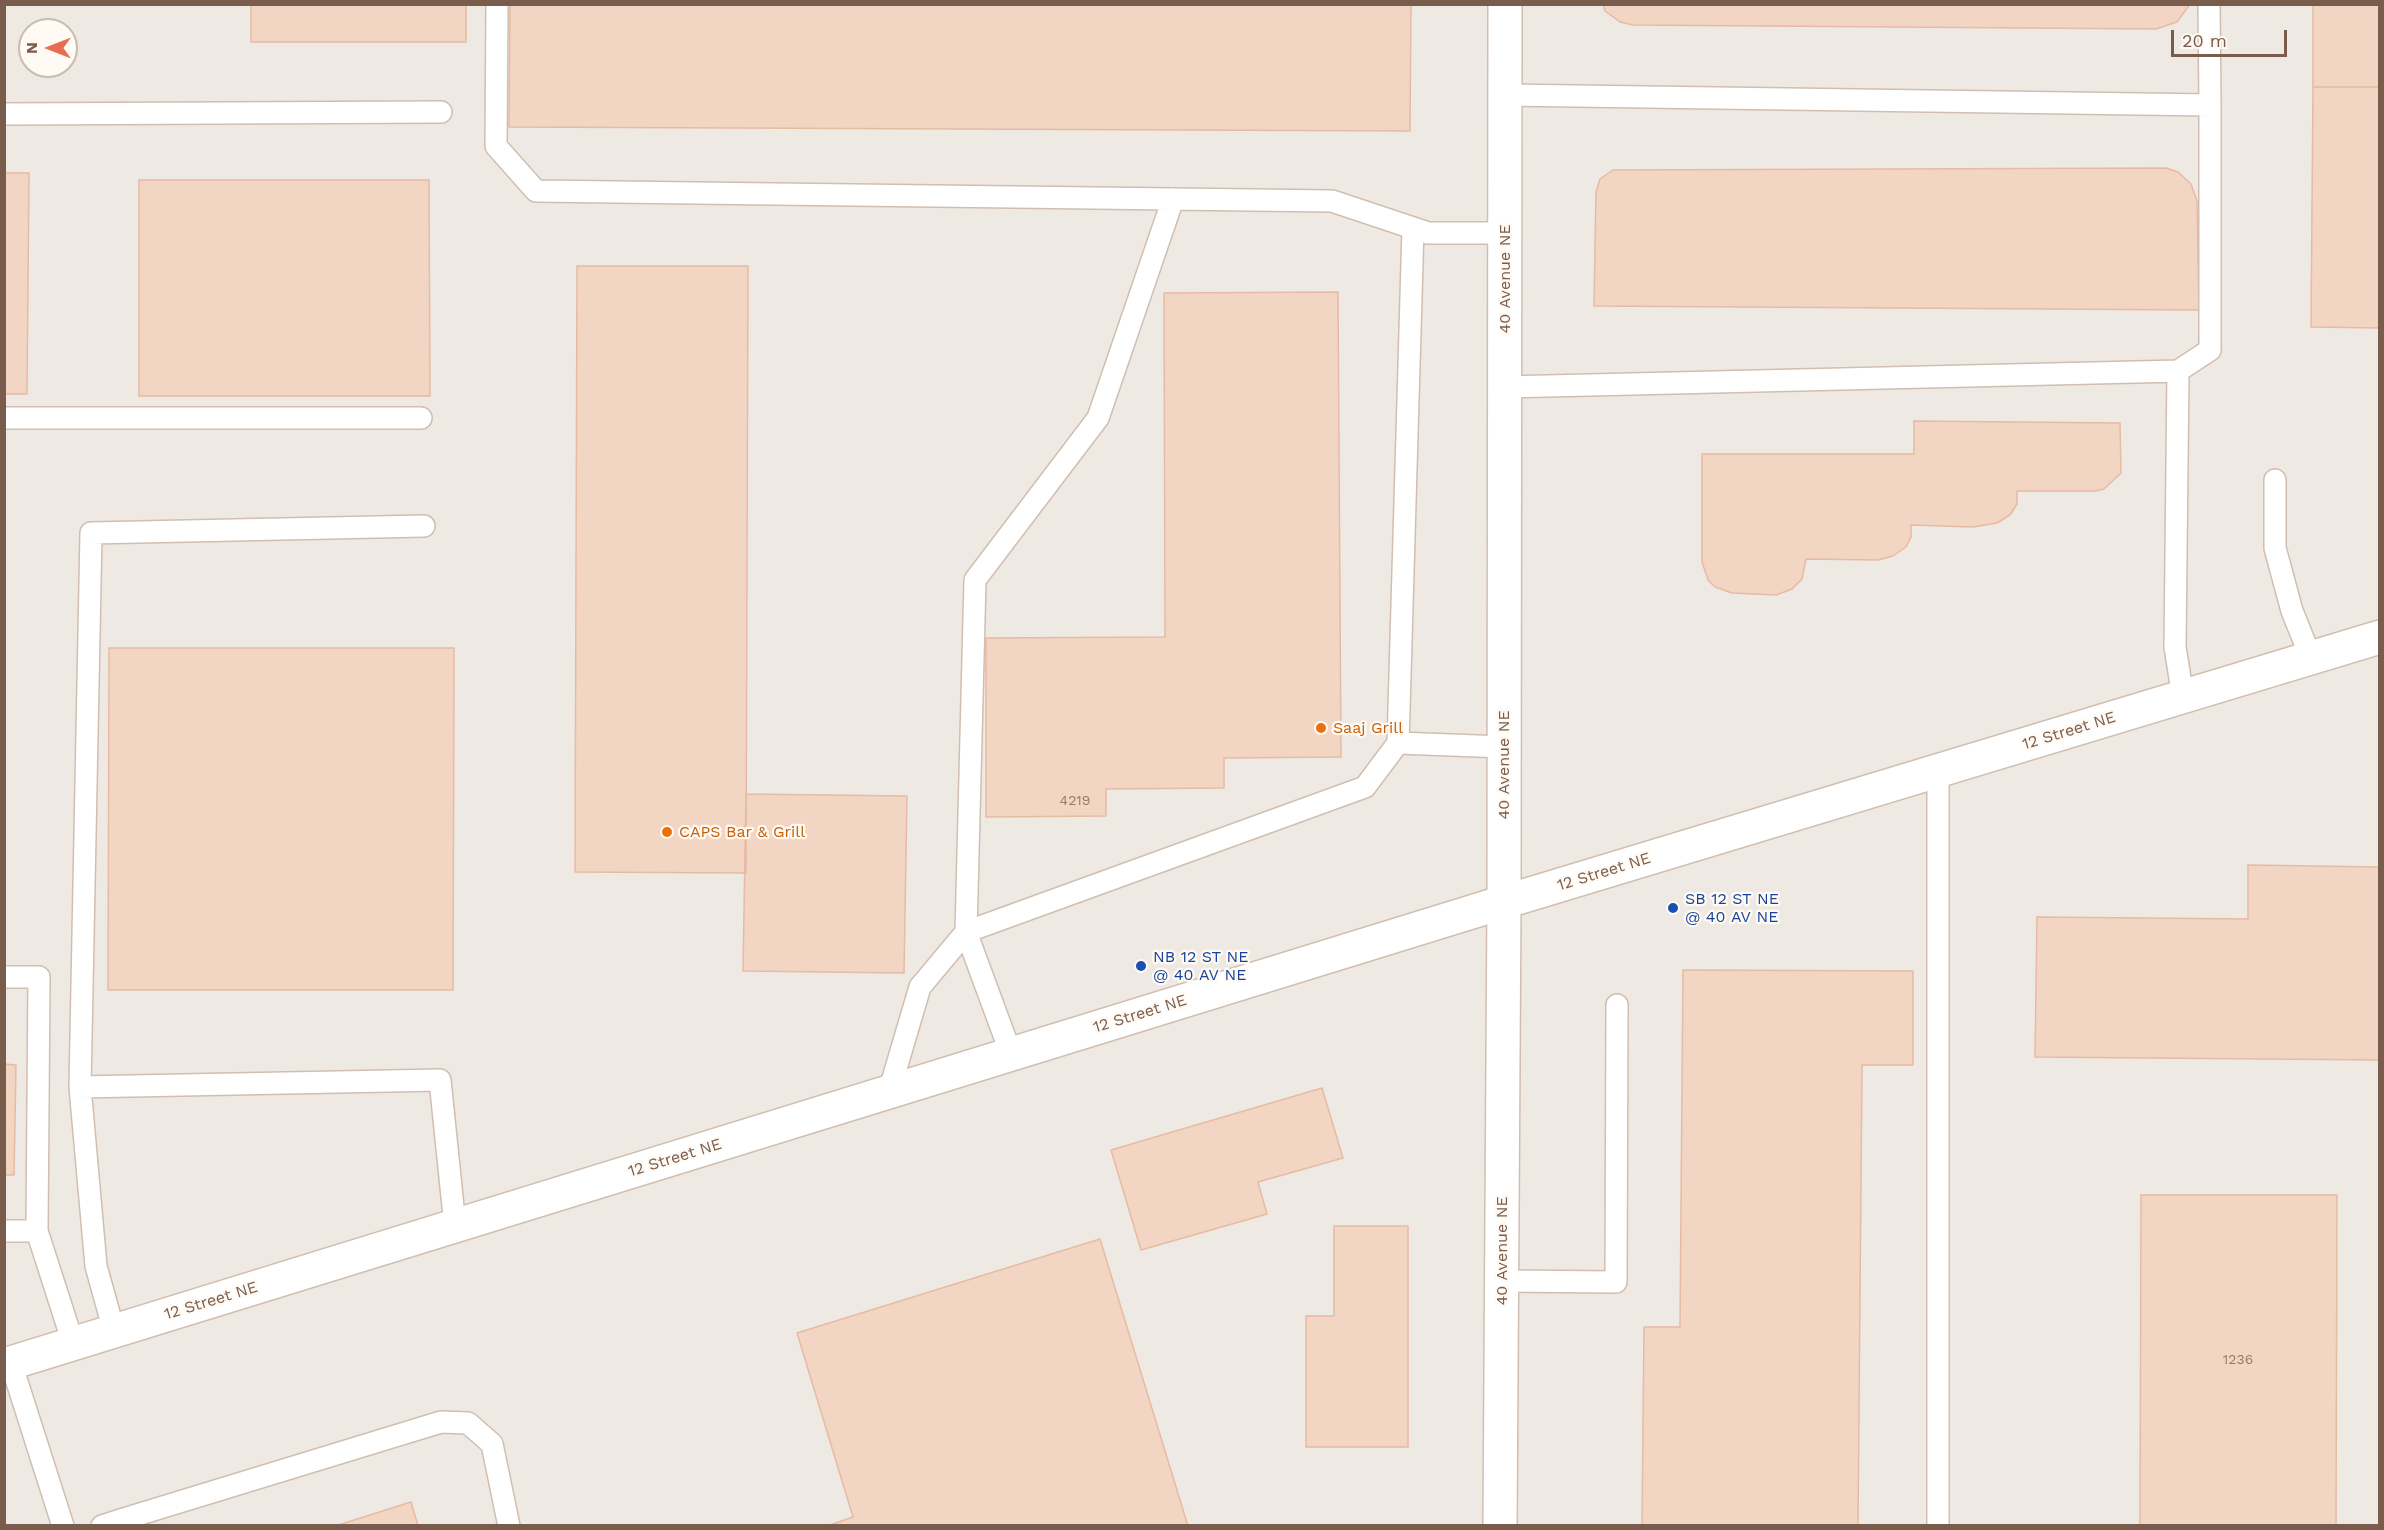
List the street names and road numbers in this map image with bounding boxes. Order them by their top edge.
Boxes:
street label: 40 Avenue NE [1495,224,1515,334]
street label: 12 Street NE [2020,708,2118,754]
street label: 40 Avenue NE [1494,710,1514,820]
street label: 12 Street NE [1555,849,1653,895]
street label: 12 Street NE [1091,991,1189,1037]
street label: 12 Street NE [626,1135,724,1181]
street label: 40 Avenue NE [1492,1196,1512,1306]
street label: 12 Street NE [162,1278,260,1324]

